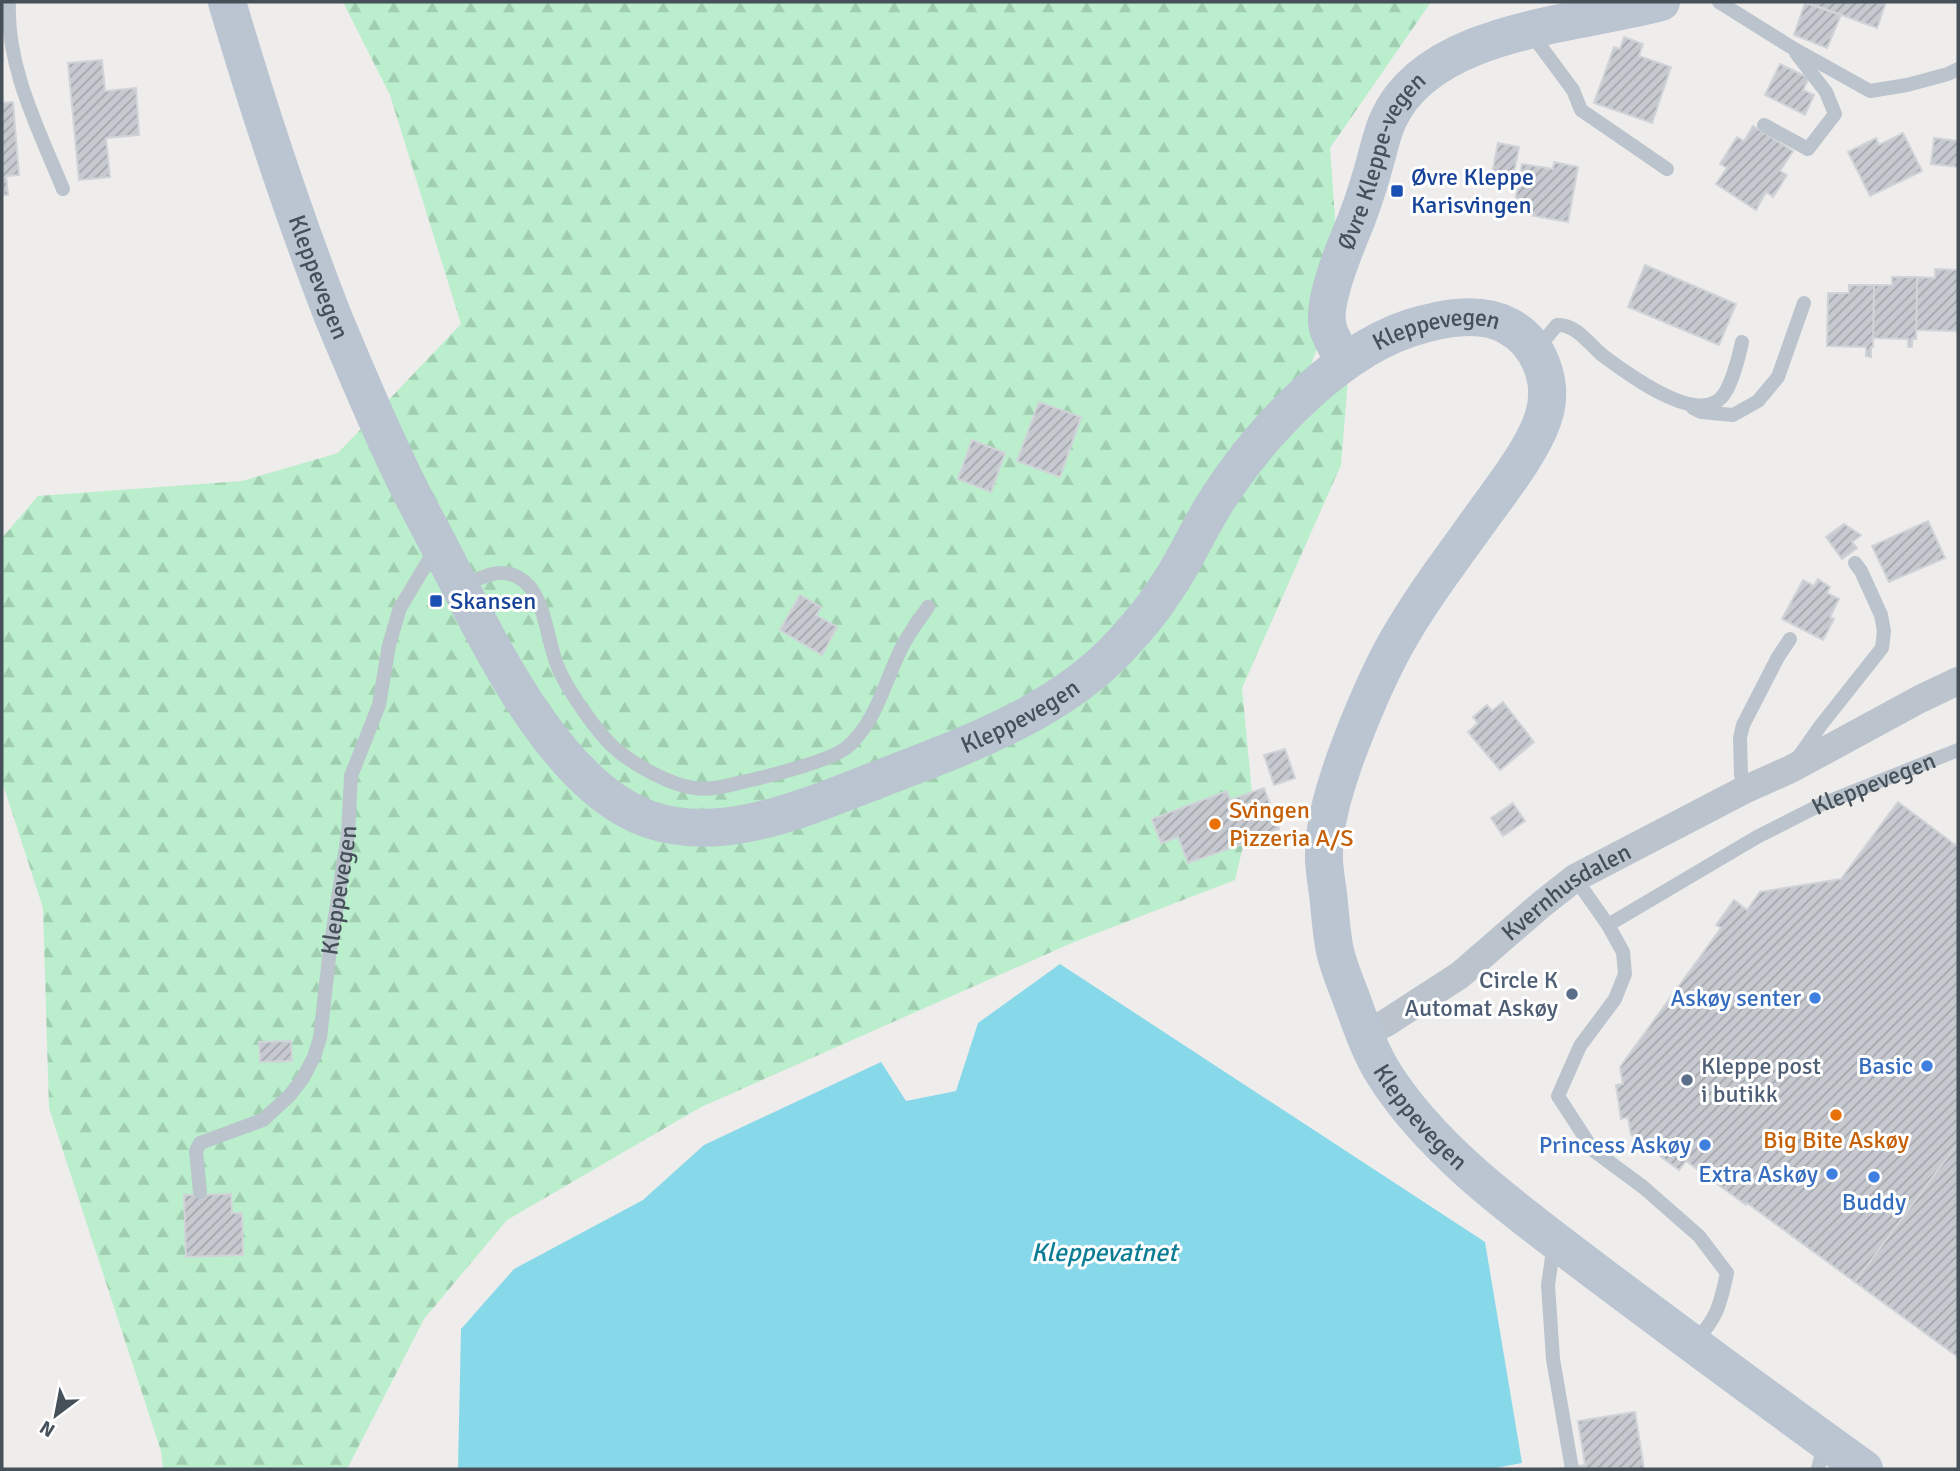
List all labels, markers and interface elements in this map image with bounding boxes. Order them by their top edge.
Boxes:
street label: Øvre Kleppe-vegen [1331,65,1432,254]
place label: Øvre Kleppe Karisvingen [1411,162,1534,220]
marker: Øvre Kleppe Karisvingen [1389,183,1405,199]
street label: Kleppevegen [282,211,356,344]
street label: Kleppevegen [1367,302,1504,357]
place label: Skansen [450,586,536,616]
marker: Skansen [428,593,444,609]
street label: Kleppevegen [956,672,1086,760]
street label: Kleppevegen [1807,745,1940,822]
place label: Svingen Pizzeria A/S [1229,795,1354,853]
marker: Svingen Pizzeria A/S [1207,816,1223,832]
street label: Kleppevegen [314,825,363,957]
street label: Kvernhusdalen [1495,836,1636,947]
place label: Circle K Automat Askøy [1404,965,1558,1023]
place label: Askøy senter [1671,983,1801,1013]
marker: Circle K Automat Askøy [1564,986,1580,1002]
marker: Askøy senter [1807,990,1823,1006]
place label: Kleppe post i butikk [1701,1051,1821,1109]
place label: Basic [1858,1051,1913,1081]
marker: Basic [1919,1058,1935,1074]
street label: Kleppevegen [1367,1059,1474,1177]
marker: Kleppe post i butikk [1679,1072,1695,1088]
marker: Big Bite Askøy [1828,1107,1844,1123]
place label: Big Bite Askøy [1763,1125,1909,1155]
place label: Princess Askøy [1539,1130,1691,1160]
marker: Princess Askøy [1697,1137,1713,1153]
place label: Extra Askøy [1698,1159,1818,1189]
marker: Extra Askøy [1824,1166,1840,1182]
marker: Buddy [1866,1169,1882,1185]
place label: Buddy [1842,1187,1906,1217]
water label: Kleppevatnet [1031,1237,1180,1269]
north arrow [21,1380,91,1450]
text: N [36,1415,59,1442]

